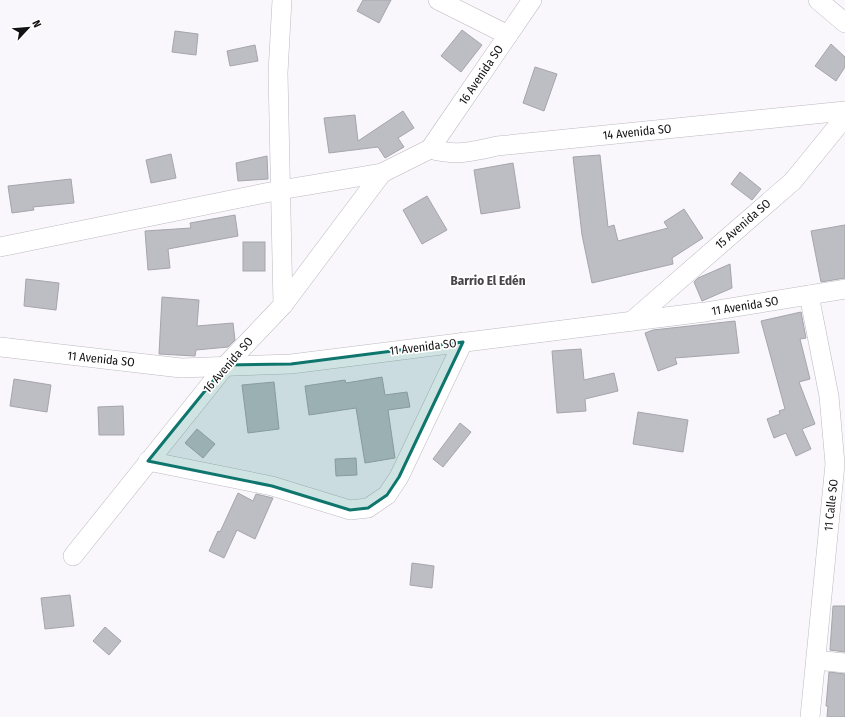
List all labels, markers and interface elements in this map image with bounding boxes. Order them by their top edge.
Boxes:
north arrow [8,8,48,48]
text: N [29,18,44,30]
street label: 16 Avenida SO [456,43,506,107]
street label: 14 Avenida SO [602,121,672,143]
street label: 15 Avenida SO [713,196,773,252]
district label: Barrio El Edén [451,273,526,288]
street label: 11 Avenida SO [711,294,779,318]
street label: 16 Avenida SO [200,334,256,396]
street label: 11 Avenida SO [389,336,457,358]
street label: 11 Avenida SO [67,349,135,369]
street label: 11 Calle SO [821,478,841,532]

